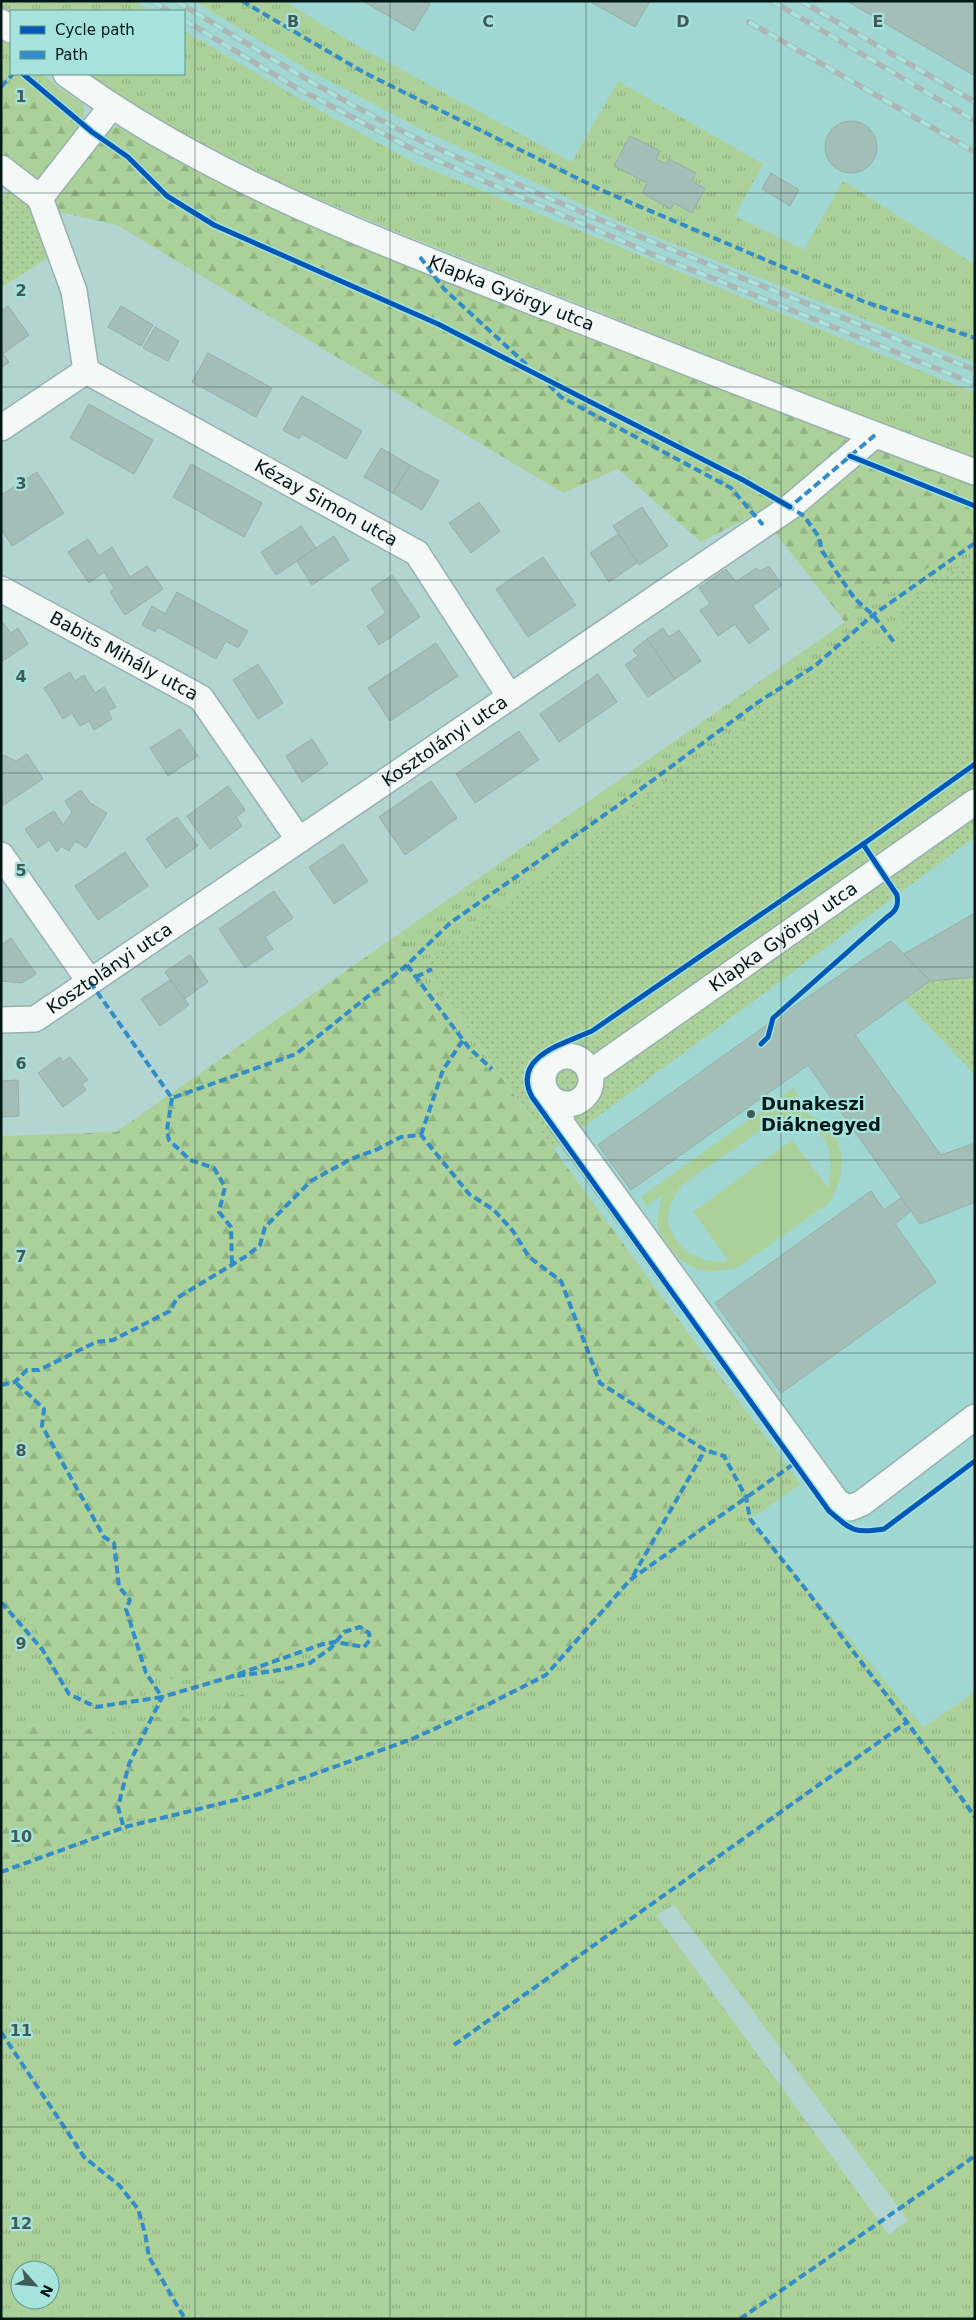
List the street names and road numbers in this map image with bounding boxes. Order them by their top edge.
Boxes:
street label: Klapka György utca [426,251,597,335]
street label: Kézay Simon utca [251,455,402,550]
street label: Babits Mihály utca [46,607,202,704]
street label: Kosztolányi utca [378,691,511,791]
street label: Klapka György utca [705,877,861,996]
street label: Kosztolányi utca [42,918,176,1018]

